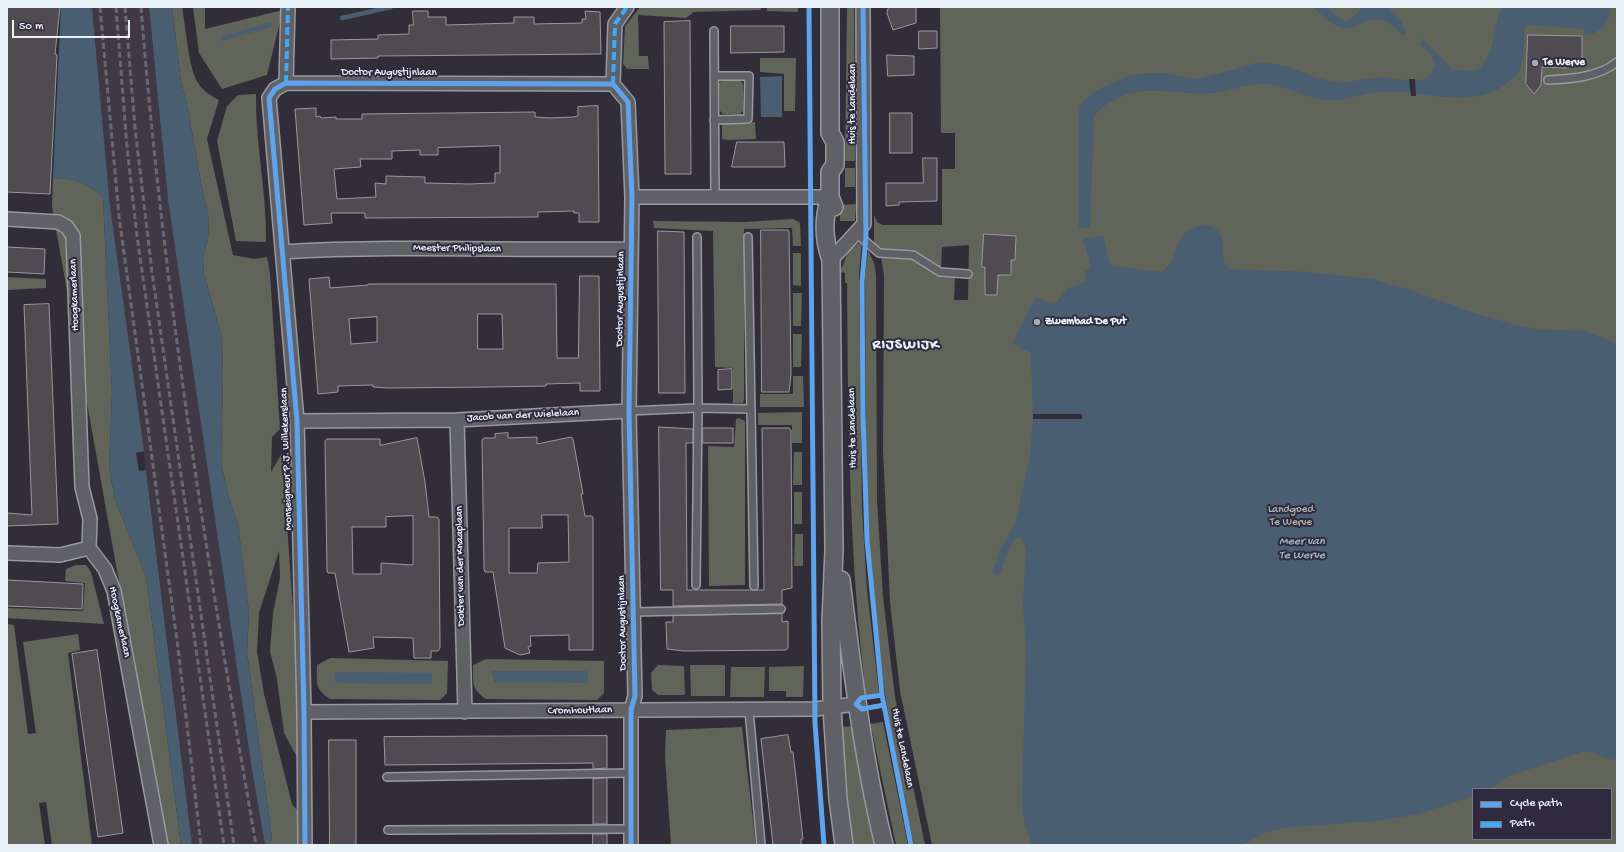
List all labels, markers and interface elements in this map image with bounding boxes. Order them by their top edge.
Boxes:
scale bar [14,12,132,38]
text: 50 m [19,20,44,34]
place label: Te Werve [1543,56,1585,70]
marker: Te Werve [1530,58,1540,68]
street label: Huis te Landelaan [846,64,860,144]
street label: Doctor Augustijnlaan [341,66,437,80]
street label: Meester Philipslaan [413,242,501,256]
street label: Doctor Augustijnlaan [614,251,628,347]
street label: Hoogkamerlaan [67,259,83,331]
place label: Zwembad De Put [1045,315,1126,329]
marker: Zwembad De Put [1032,317,1042,327]
district label: RIJSWIJK [873,337,939,355]
street label: Monseigneur P.J. Willekenslaan [278,387,296,531]
street label: Huis te Landelaan [846,388,860,468]
street label: Jacob van der Wielelaan [466,406,580,426]
park label: Landgoed Te Werve [1268,503,1314,529]
street label: Dokter van der Knaaplaan [453,506,469,626]
water label: Meer van Te Werve [1279,535,1325,563]
street label: Doctor Augustijnlaan [616,575,630,671]
street label: Hoogkamerlaan [105,585,133,659]
street label: Cromhoutlaan [548,704,612,718]
street label: Huis te Landelaan [888,707,916,789]
legend [1472,788,1612,840]
text: Cycle path [1510,797,1562,811]
text: Path [1510,817,1535,831]

